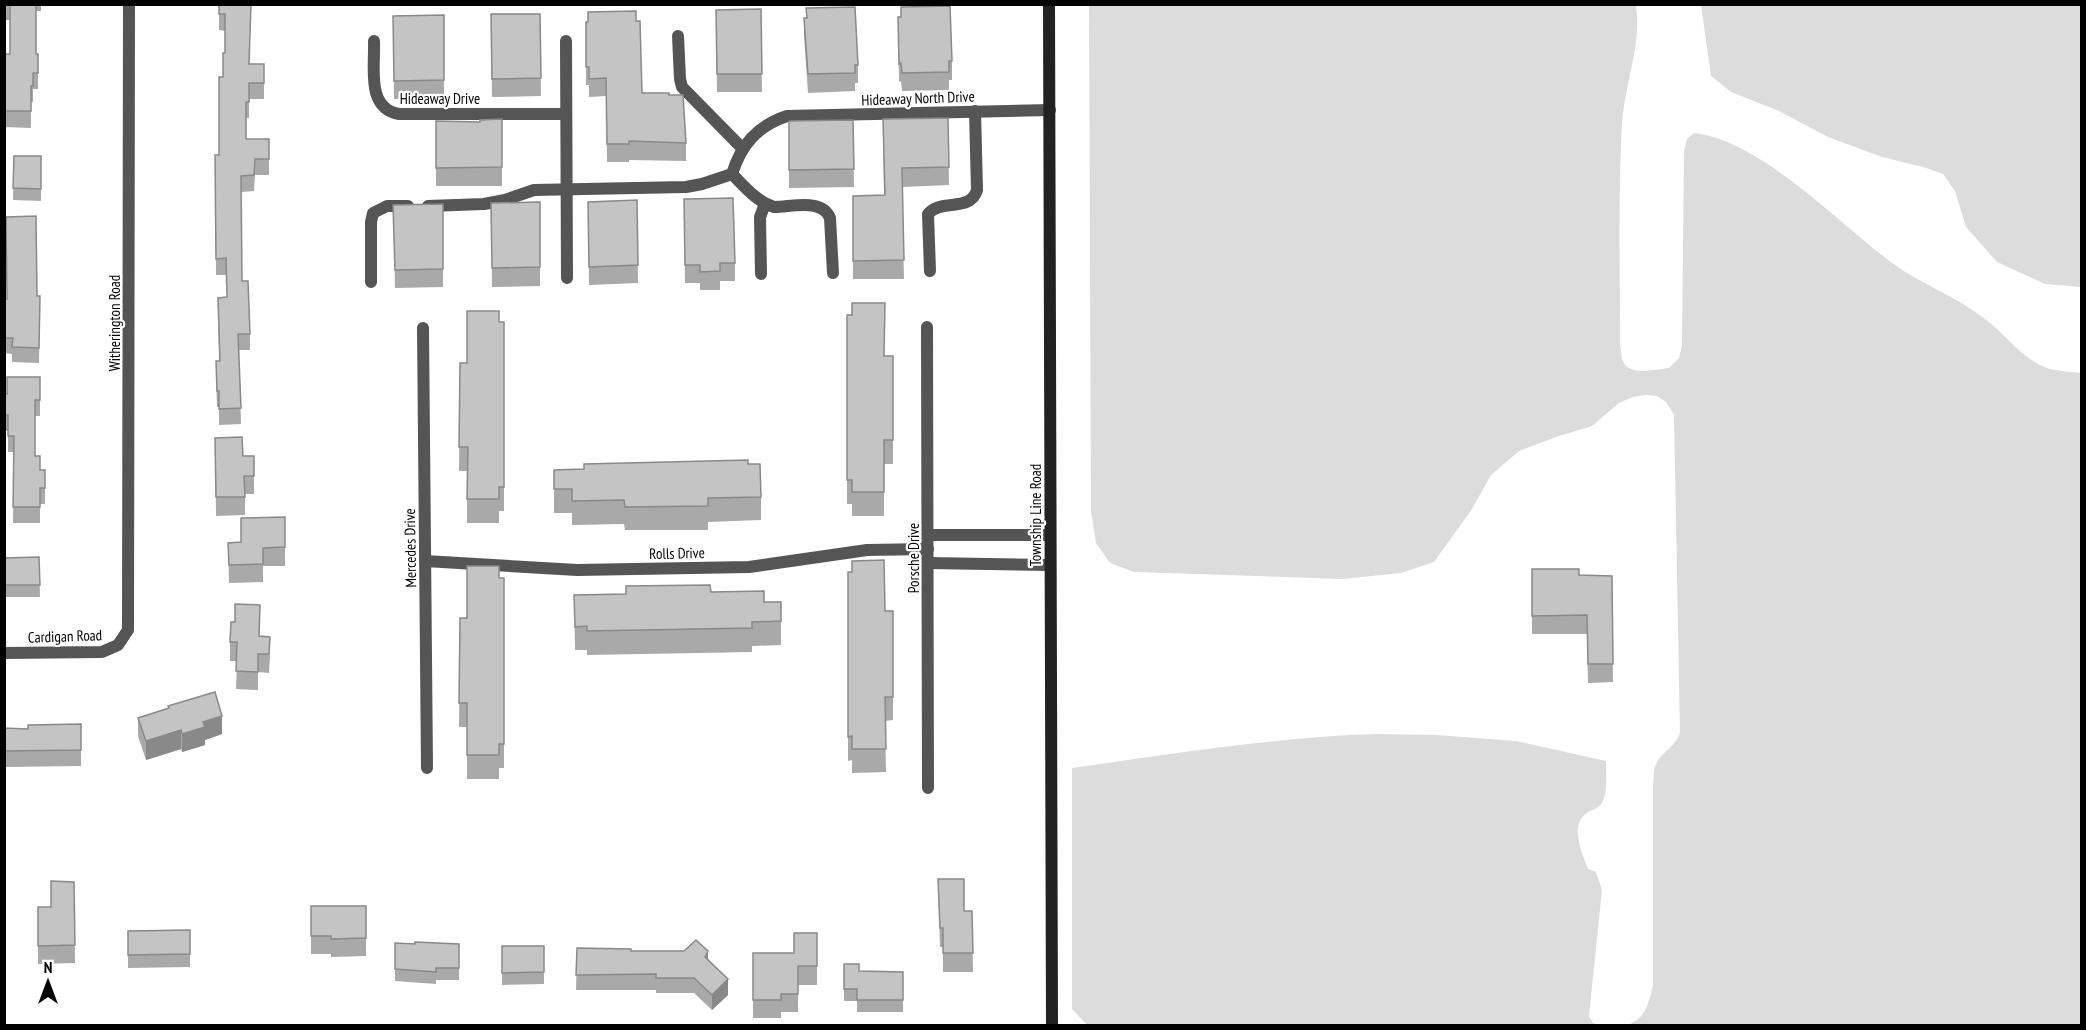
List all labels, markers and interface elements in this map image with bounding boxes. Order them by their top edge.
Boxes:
street label: Hideaway North Drive [861,87,975,109]
street label: Hideaway Drive [400,89,480,108]
street label: Witherington Road [105,275,124,371]
street label: Township Line Road [1026,464,1045,566]
street label: Mercedes Drive [400,508,420,588]
street label: Porsche Drive [904,523,923,593]
street label: Rolls Drive [649,543,705,563]
street label: Cardigan Road [28,625,102,647]
north arrow [18,952,78,1012]
text: N [44,957,52,977]

